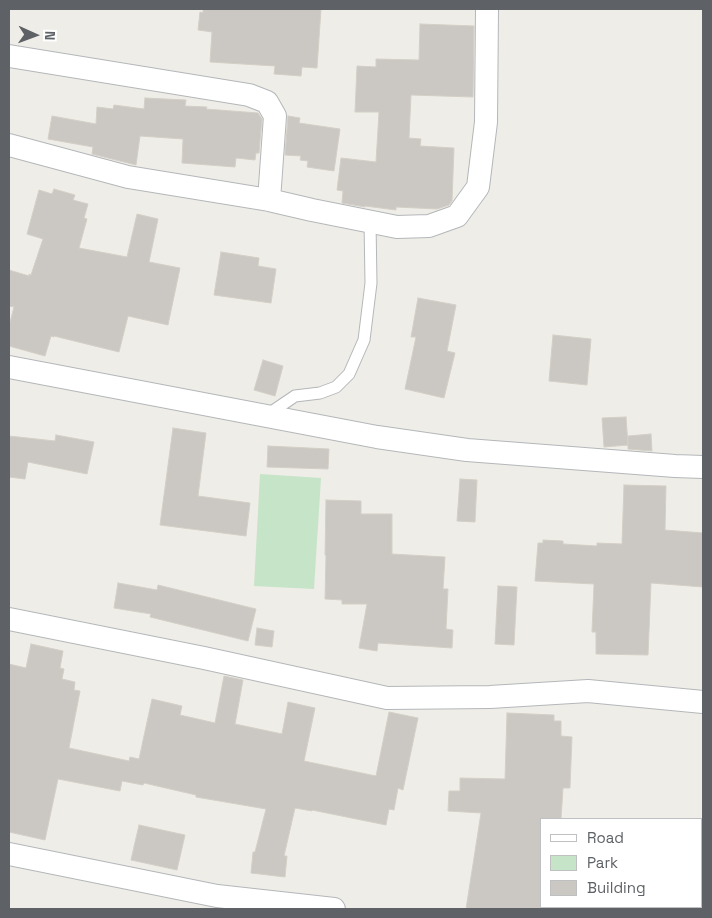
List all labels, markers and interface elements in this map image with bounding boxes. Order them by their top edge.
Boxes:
north arrow [10,10,60,60]
text: N [41,31,59,41]
legend [540,818,702,908]
text: Road [587,828,624,847]
text: Park [587,853,618,872]
text: Building [587,878,646,897]

